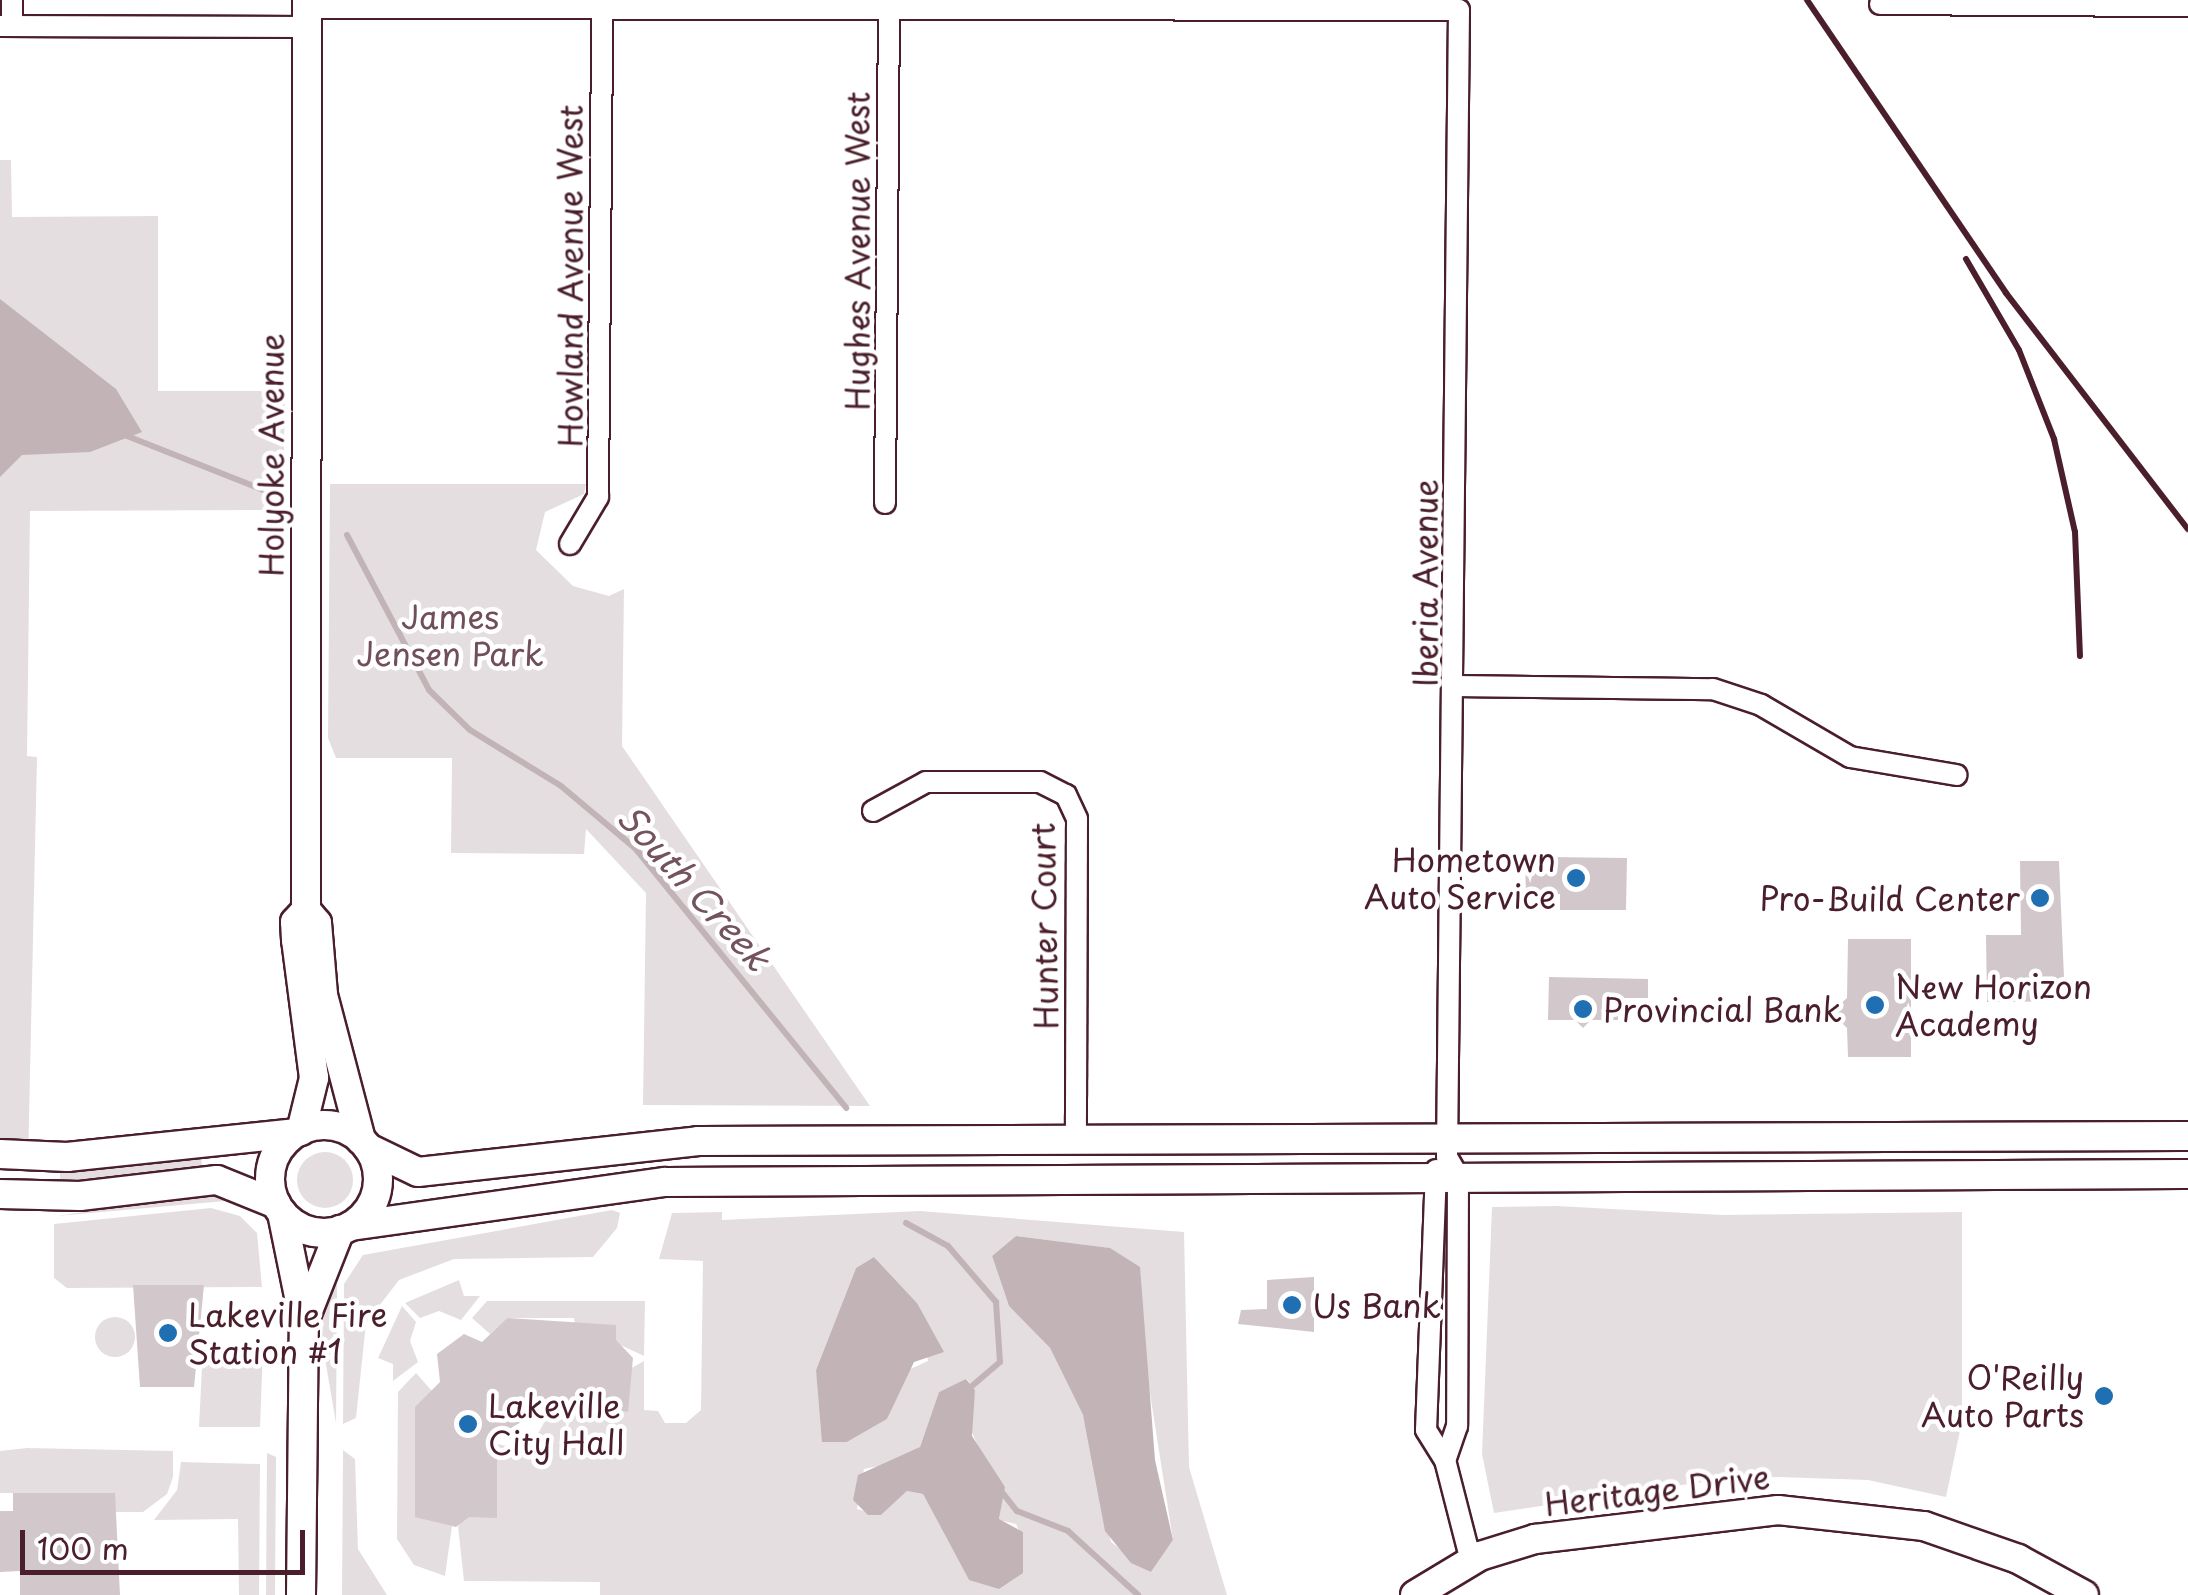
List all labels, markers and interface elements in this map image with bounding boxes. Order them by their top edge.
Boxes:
street label: Hughes Avenue West [838,93,876,409]
street label: Howland Avenue West [551,105,589,447]
street label: Holyoke Avenue [252,333,290,577]
street label: Iberia Avenue [1406,480,1444,686]
park label: James Jensen Park [356,598,544,673]
water label: South Creek [609,795,781,979]
street label: Hunter Court [1023,822,1065,1030]
place label: Hometown Auto Service [1363,841,1556,916]
marker: Hometown Auto Service [1565,867,1587,889]
place label: Pro-Build Center [1758,879,2020,917]
marker: Pro-Build Center [2029,887,2051,909]
place label: New Horizon Academy [1895,968,2091,1043]
place label: Provincial Bank [1603,990,1844,1028]
marker: New Horizon Academy [1864,994,1886,1016]
marker: Provincial Bank [1572,998,1594,1020]
place label: Us Bank [1312,1286,1442,1324]
marker: Us Bank [1281,1294,1303,1316]
place label: Lakeville Fire Station #1 [188,1296,389,1371]
marker: Lakeville Fire Station #1 [157,1322,179,1344]
place label: O'Reilly Auto Parts [1917,1359,2084,1434]
marker: O'Reilly Auto Parts [2093,1385,2115,1407]
place label: Lakeville City Hall [488,1387,626,1462]
marker: Lakeville City Hall [457,1413,479,1435]
street label: Heritage Drive [1543,1457,1771,1523]
scale bar [25,1510,310,1572]
text: 100 m [37,1525,129,1570]

